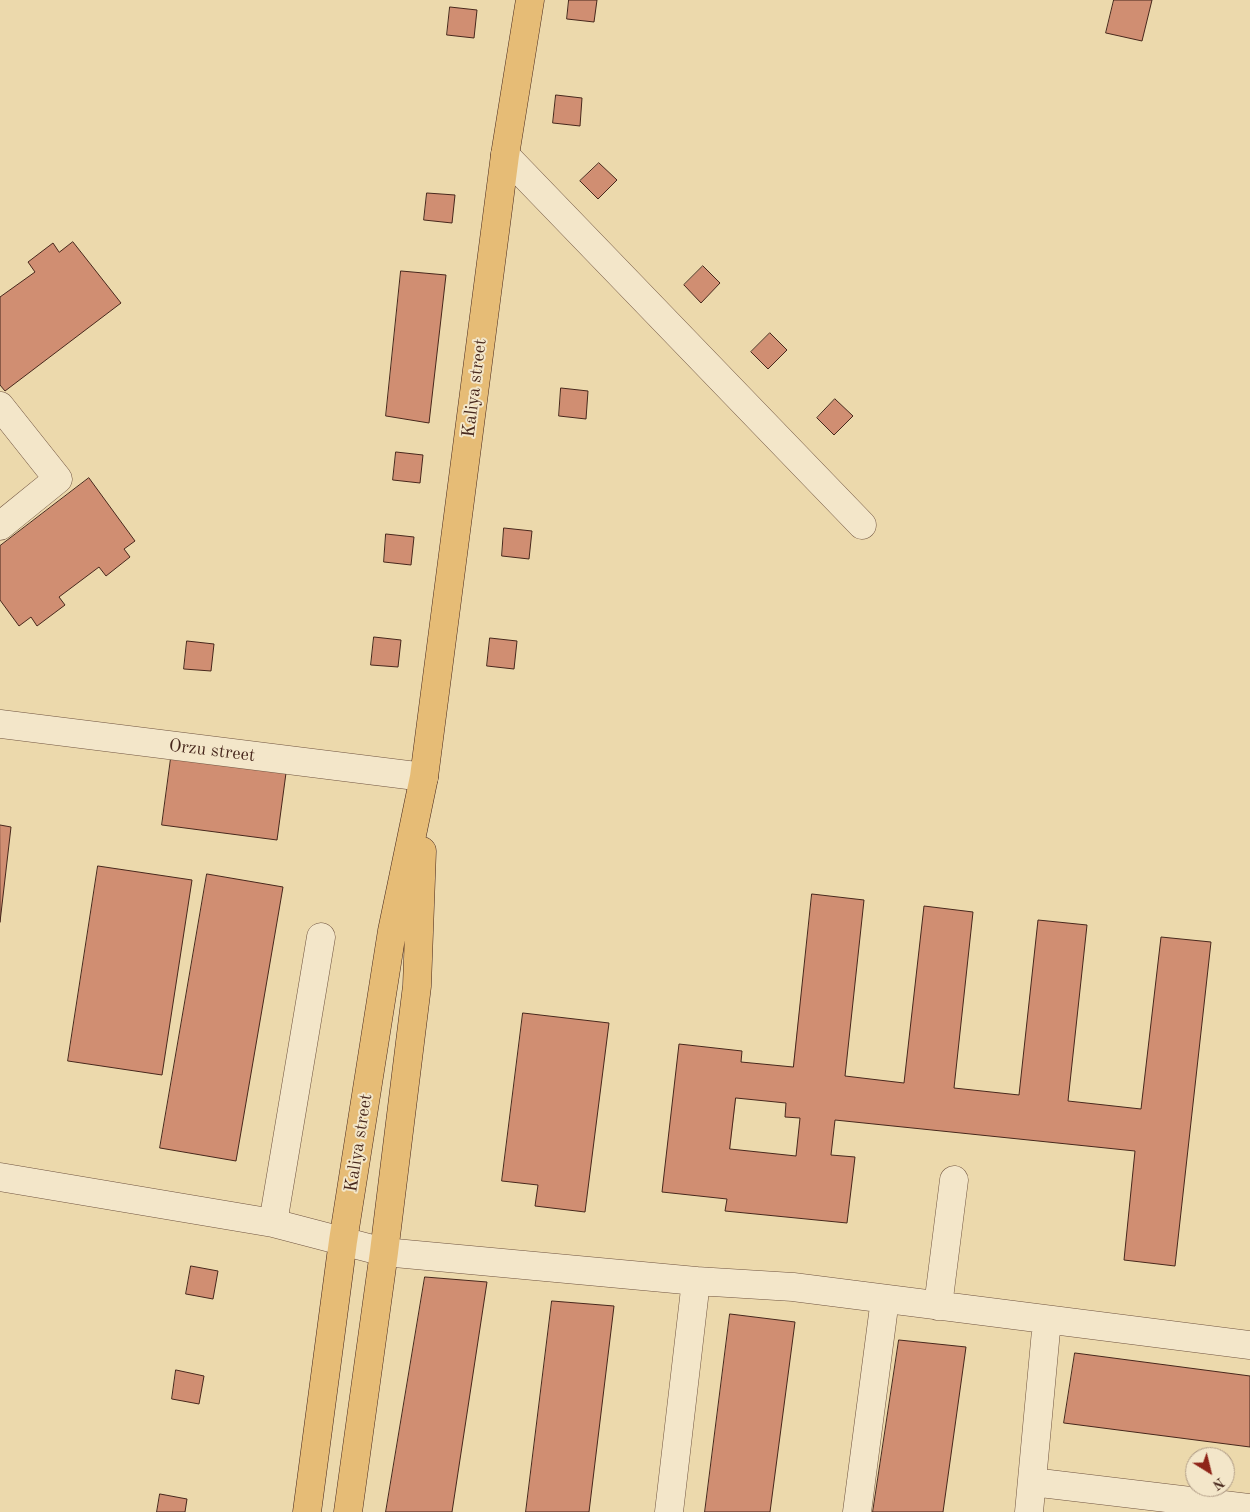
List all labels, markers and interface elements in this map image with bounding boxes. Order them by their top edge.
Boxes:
street label: Kaliya street [458,337,492,439]
street label: Orzu street [168,735,256,767]
street label: Kaliya street [341,1092,377,1194]
north arrow [1185,1447,1235,1497]
text: N [1210,1475,1227,1492]

